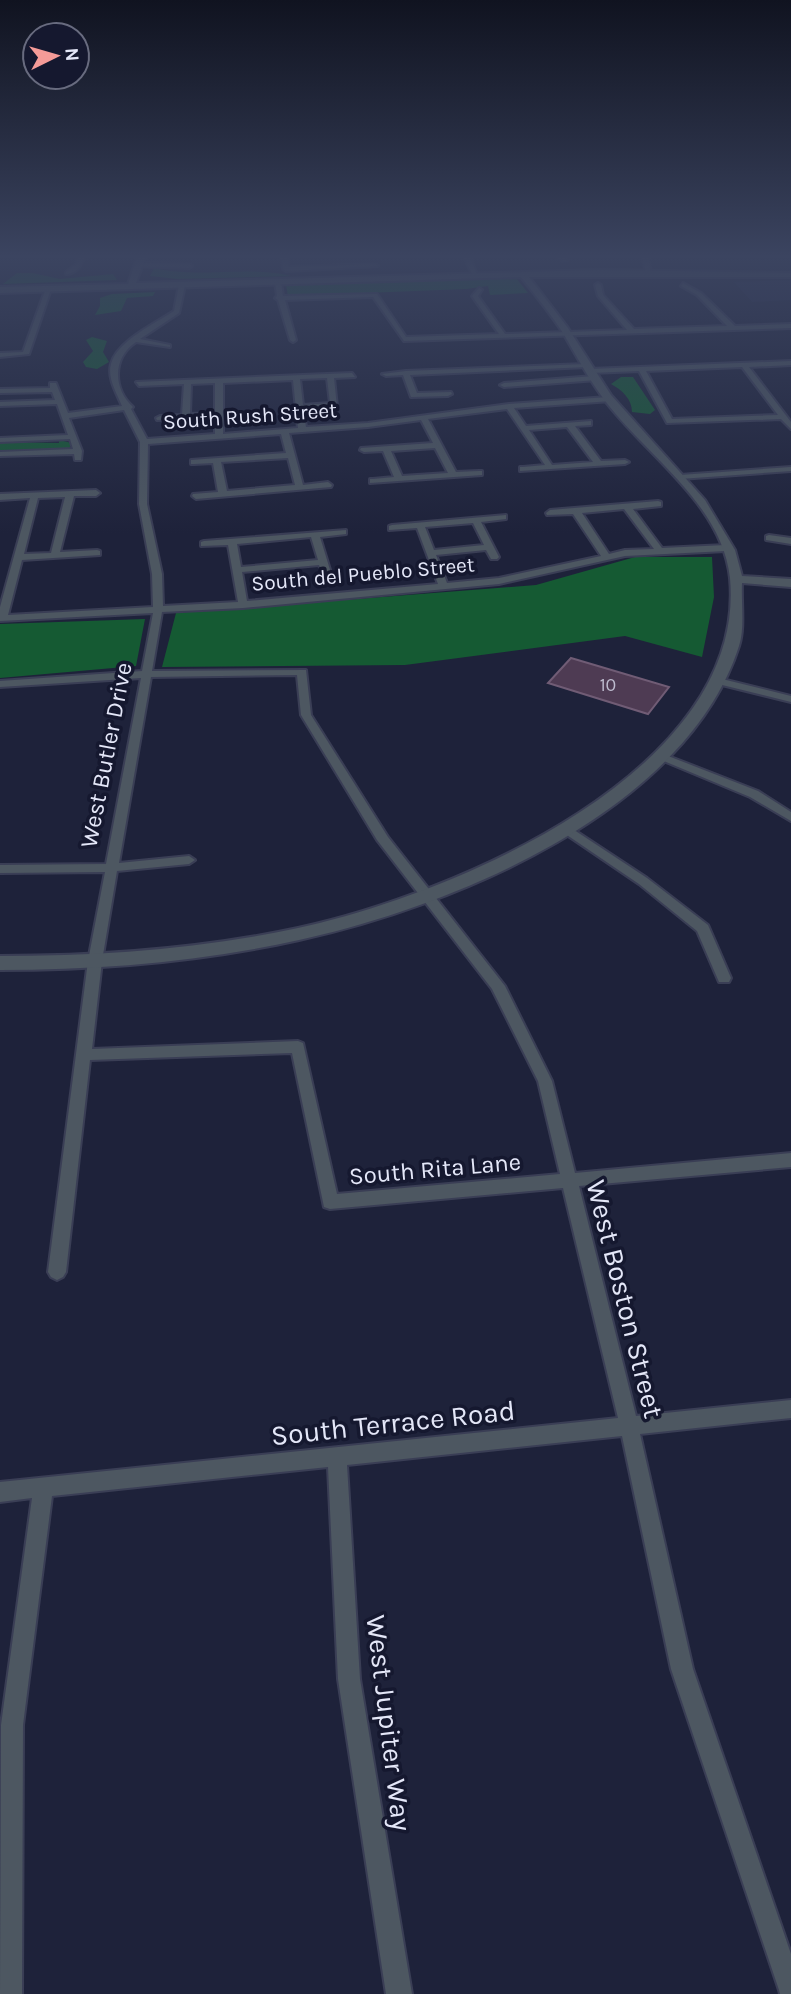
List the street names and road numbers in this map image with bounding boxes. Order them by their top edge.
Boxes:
street label: South Rush Street [162,398,338,434]
street label: South del Pueblo Street [250,552,476,596]
street label: West Butler Drive [74,660,138,850]
street label: South Rita Lane [348,1148,522,1190]
street label: West Boston Street [579,1177,671,1421]
street label: South Terrace Road [269,1394,517,1452]
street label: West Jupiter Way [359,1613,419,1833]

